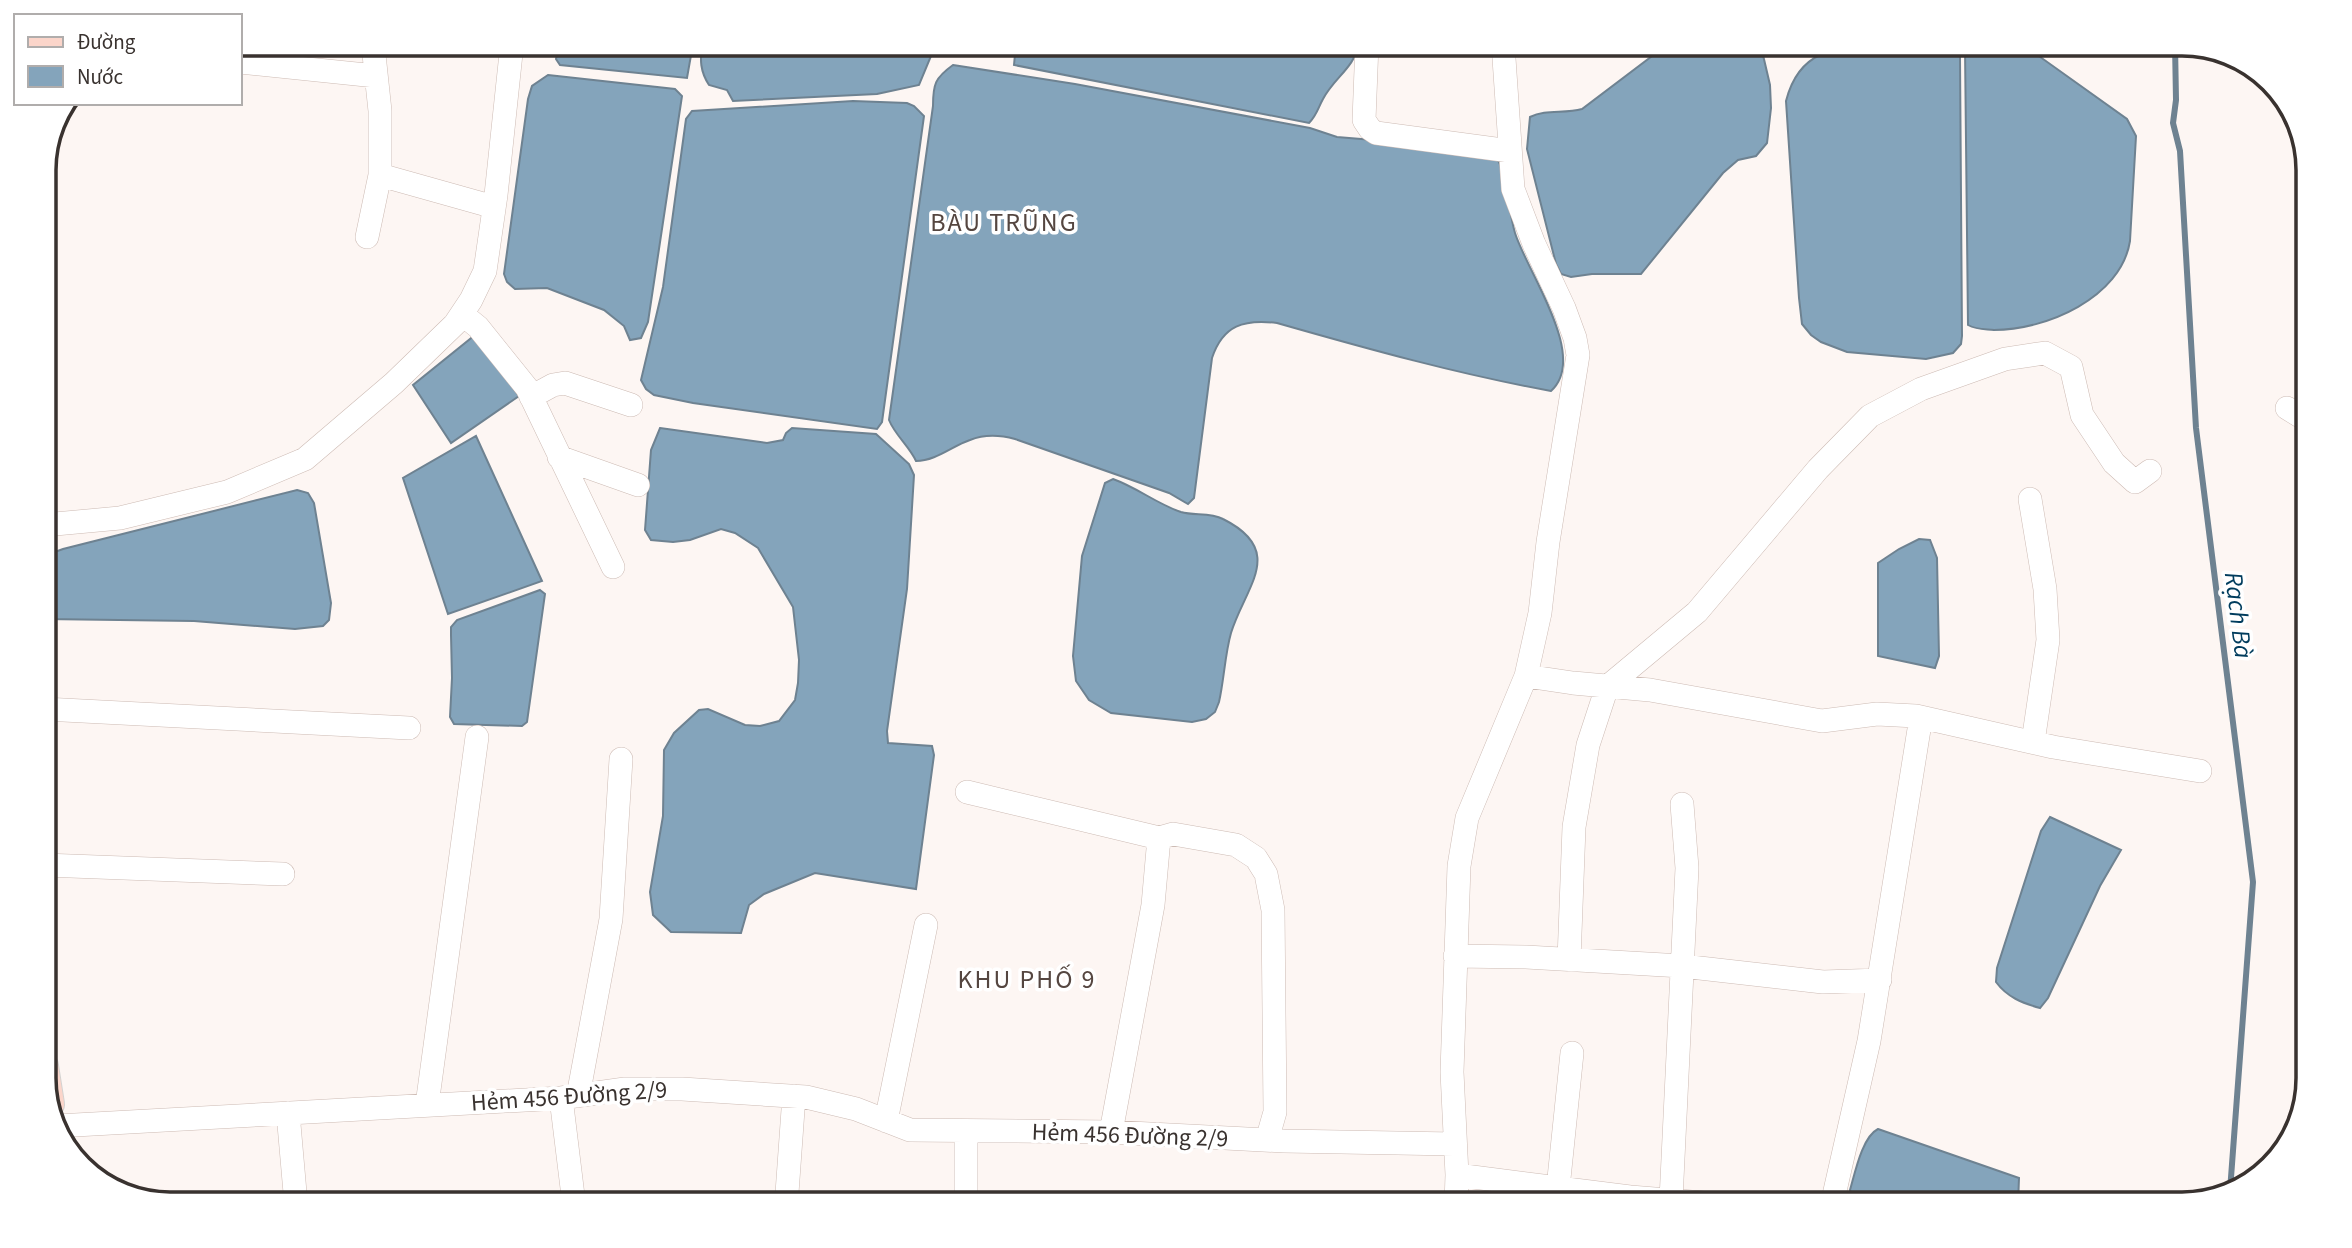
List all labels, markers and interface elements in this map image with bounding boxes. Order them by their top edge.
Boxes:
legend [14,14,242,105]
text: Đường [77,27,136,57]
text: Nước [77,62,123,92]
district label: BÀU TRŨNG [930,204,1078,241]
water label: Rạch Bà [2215,570,2262,661]
district label: KHU PHỐ 9 [957,961,1097,998]
street label: Hẻm 456 Đường 2/9 [470,1072,668,1121]
street label: Hẻm 456 Đường 2/9 [1031,1115,1229,1156]

